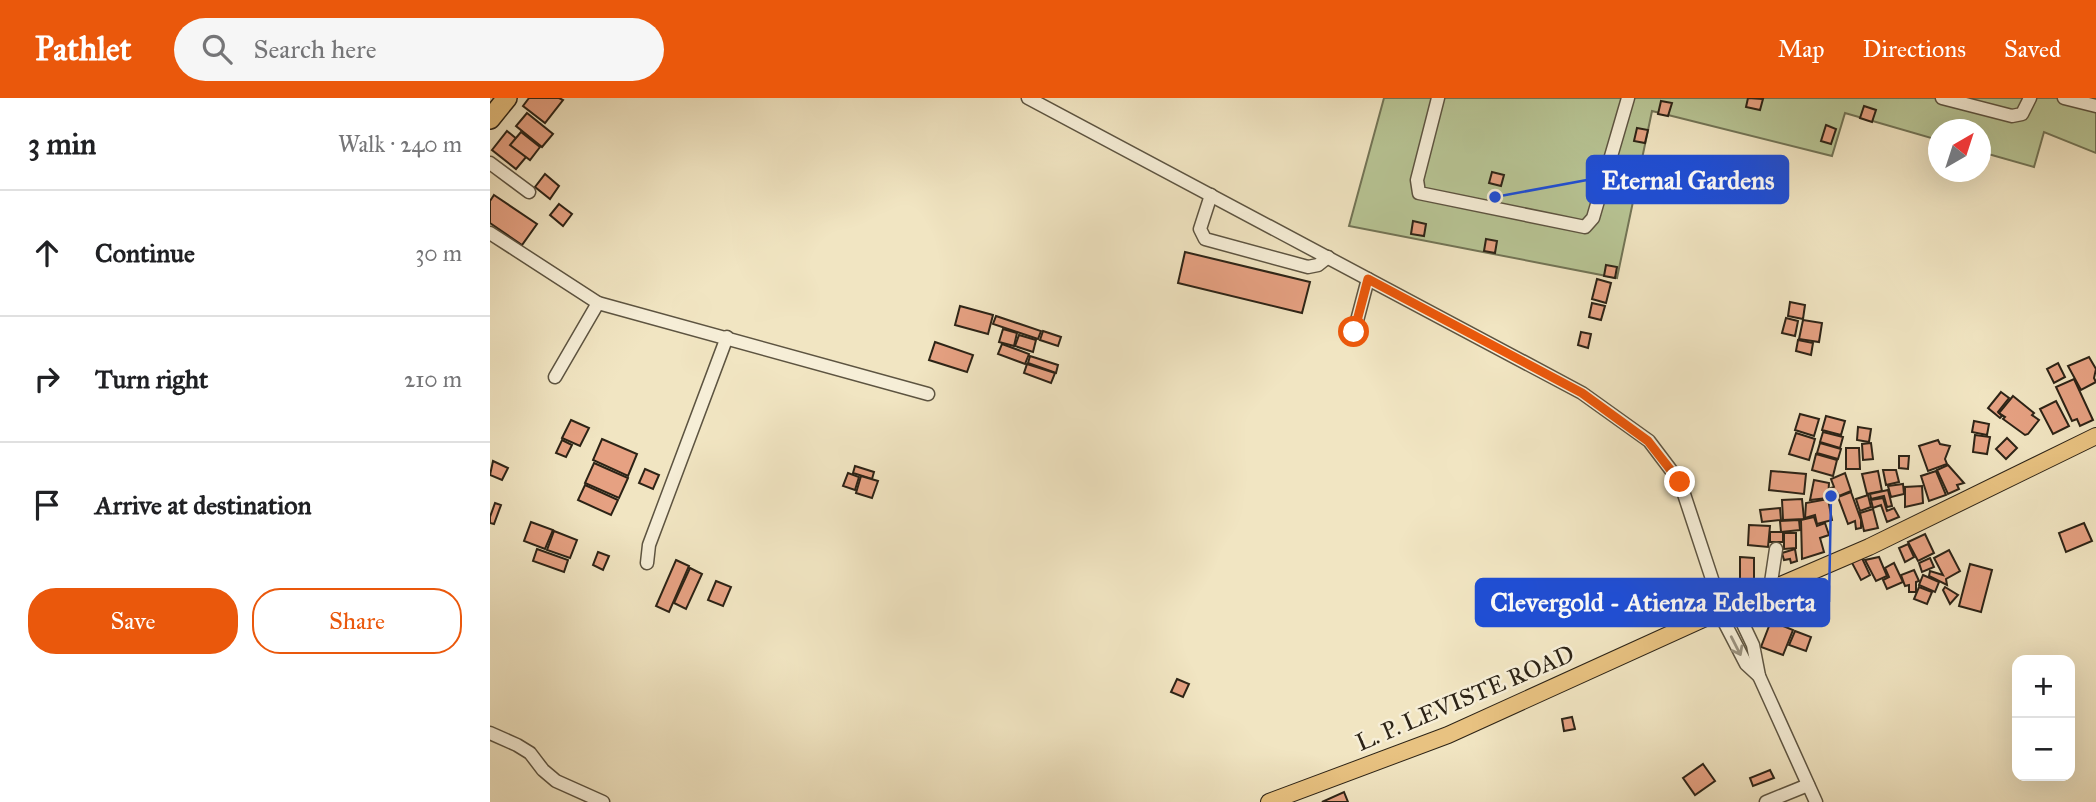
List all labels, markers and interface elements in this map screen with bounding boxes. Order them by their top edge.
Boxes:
search box [174,18,664,81]
text: Pathlet [35,29,132,69]
icon: search [198,30,236,68]
text: Search here [254,33,377,65]
text: Map [1778,34,1825,64]
text: Directions [1863,34,1966,64]
text: Saved [2004,34,2061,64]
north arrow [1928,119,1991,182]
text: 3 min [28,126,96,162]
text: Walk · 240 m [338,130,462,158]
callout: Eternal Gardens [1587,156,1788,203]
text: Eternal Gardens [1601,164,1775,196]
icon: ahead [28,234,66,272]
text: Continue [95,237,195,269]
text: 30 m [415,239,462,267]
route start [1338,316,1369,347]
icon: right [28,360,66,398]
text: Turn right [95,363,208,395]
text: 210 m [404,365,462,393]
route end [1664,466,1695,497]
icon: arrive [28,486,66,524]
text: Arrive at destination [95,489,312,521]
callout: Clevergold - Atienza Edelberta [1476,579,1829,626]
text: Clevergold - Atienza Edelberta [1490,586,1817,619]
button: Save [28,588,238,654]
button: Share [252,588,462,654]
one-way arrow [1730,635,1744,656]
street label: L. P. LEVISTE ROAD [1351,638,1579,758]
map controls [2012,655,2075,781]
button: + [2012,655,2075,718]
button: − [2012,718,2075,781]

